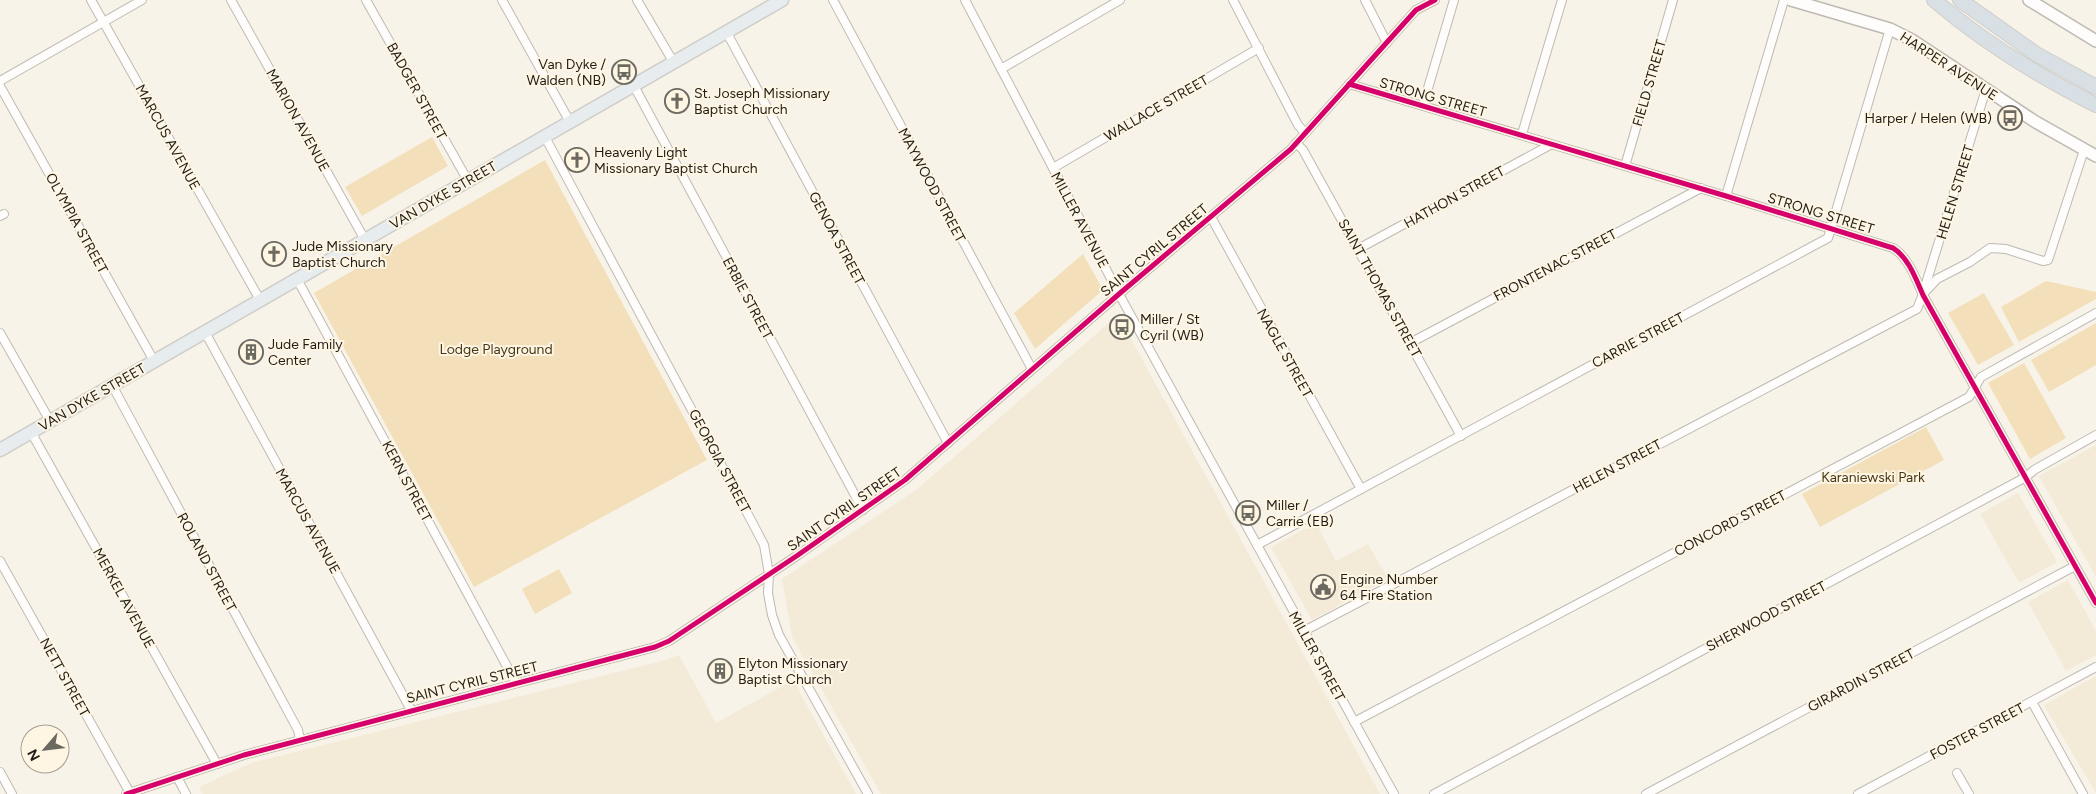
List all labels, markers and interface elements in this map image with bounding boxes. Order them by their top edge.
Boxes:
street label: HARPER AVENUE [1897,28,2001,104]
street label: FIELD STREET [1629,38,1670,128]
street label: BADGER STREET [383,40,450,143]
place label: Van Dyke / Walden (NB) [527,56,607,89]
bus stop icon: Van Dyke / Walden (NB) [611,59,637,85]
street label: MARION AVENUE [262,66,333,175]
street label: WALLACE STREET [1101,72,1212,145]
street label: STRONG STREET [1378,74,1488,121]
street label: MARCUS AVENUE [132,82,204,193]
place label: St. Joseph Missionary Baptist Church [694,85,830,118]
church icon: St. Joseph Missionary Baptist Church [664,88,690,114]
bus stop icon: Harper / Helen (WB) [1997,105,2023,131]
place label: Harper / Helen (WB) [1865,110,1992,127]
street label: MAYWOOD STREET [894,125,969,246]
street label: HELEN STREET [1933,143,1978,242]
place label: Heavenly Light Missionary Baptist Church [594,144,758,177]
church icon: Heavenly Light Missionary Baptist Church [564,147,590,173]
street label: VAN DYKE STREET [387,158,500,233]
street label: HATHON STREET [1401,163,1508,232]
street label: MILLER AVENUE [1047,169,1112,271]
street label: OLYMPIA STREET [42,170,111,277]
street label: GENOA STREET [805,189,868,288]
street label: STRONG STREET [1766,189,1876,238]
street label: SAINT CYRIL STREET [1097,200,1212,300]
street label: SAINT THOMAS STREET [1334,216,1425,361]
street label: FRONTENAC STREET [1491,226,1620,305]
place label: Jude Missionary Baptist Church [292,238,394,271]
church icon: Jude Missionary Baptist Church [261,241,287,267]
street label: ERBIE STREET [719,254,776,342]
street label: NAGLE STREET [1253,306,1316,401]
street label: CARRIE STREET [1589,309,1688,372]
place label: Miller / St Cyril (WB) [1140,311,1204,344]
bus stop icon: Miller / St Cyril (WB) [1109,314,1135,340]
place label: Jude Family Center [268,336,343,369]
building icon: Jude Family Center [238,339,264,365]
park label: Lodge Playground [439,341,553,358]
street label: VAN DYKE STREET [36,360,149,435]
street label: GEORGIA STREET [685,406,754,516]
street label: HELEN STREET [1570,436,1665,497]
street label: KERN STREET [378,438,435,525]
street label: SAINT CYRIL STREET [784,464,905,555]
street label: MARCUS AVENUE [272,466,344,577]
park label: Karaniewski Park [1821,469,1925,486]
street label: CONCORD STREET [1672,487,1789,560]
place label: Miller / Carrie (EB) [1266,497,1334,530]
bus stop icon: Miller / Carrie (EB) [1235,500,1261,526]
street label: ROLAND STREET [173,510,240,615]
street label: MERKEL AVENUE [89,545,158,651]
place label: Engine Number 64 Fire Station [1340,571,1438,604]
public building icon: Engine Number 64 Fire Station [1310,574,1336,600]
street label: SHERWOOD STREET [1703,577,1830,655]
street label: MILLER STREET [1285,608,1348,704]
street label: NETT STREET [36,635,93,720]
street label: GIRARDIN STREET [1805,645,1918,716]
place label: Elyton Missionary Baptist Church [738,655,849,688]
street label: SAINT CYRIL STREET [405,658,540,707]
building icon: Elyton Missionary Baptist Church [707,658,733,684]
street label: FOSTER STREET [1927,699,2028,764]
north arrow [20,724,70,774]
text: N [24,746,44,764]

